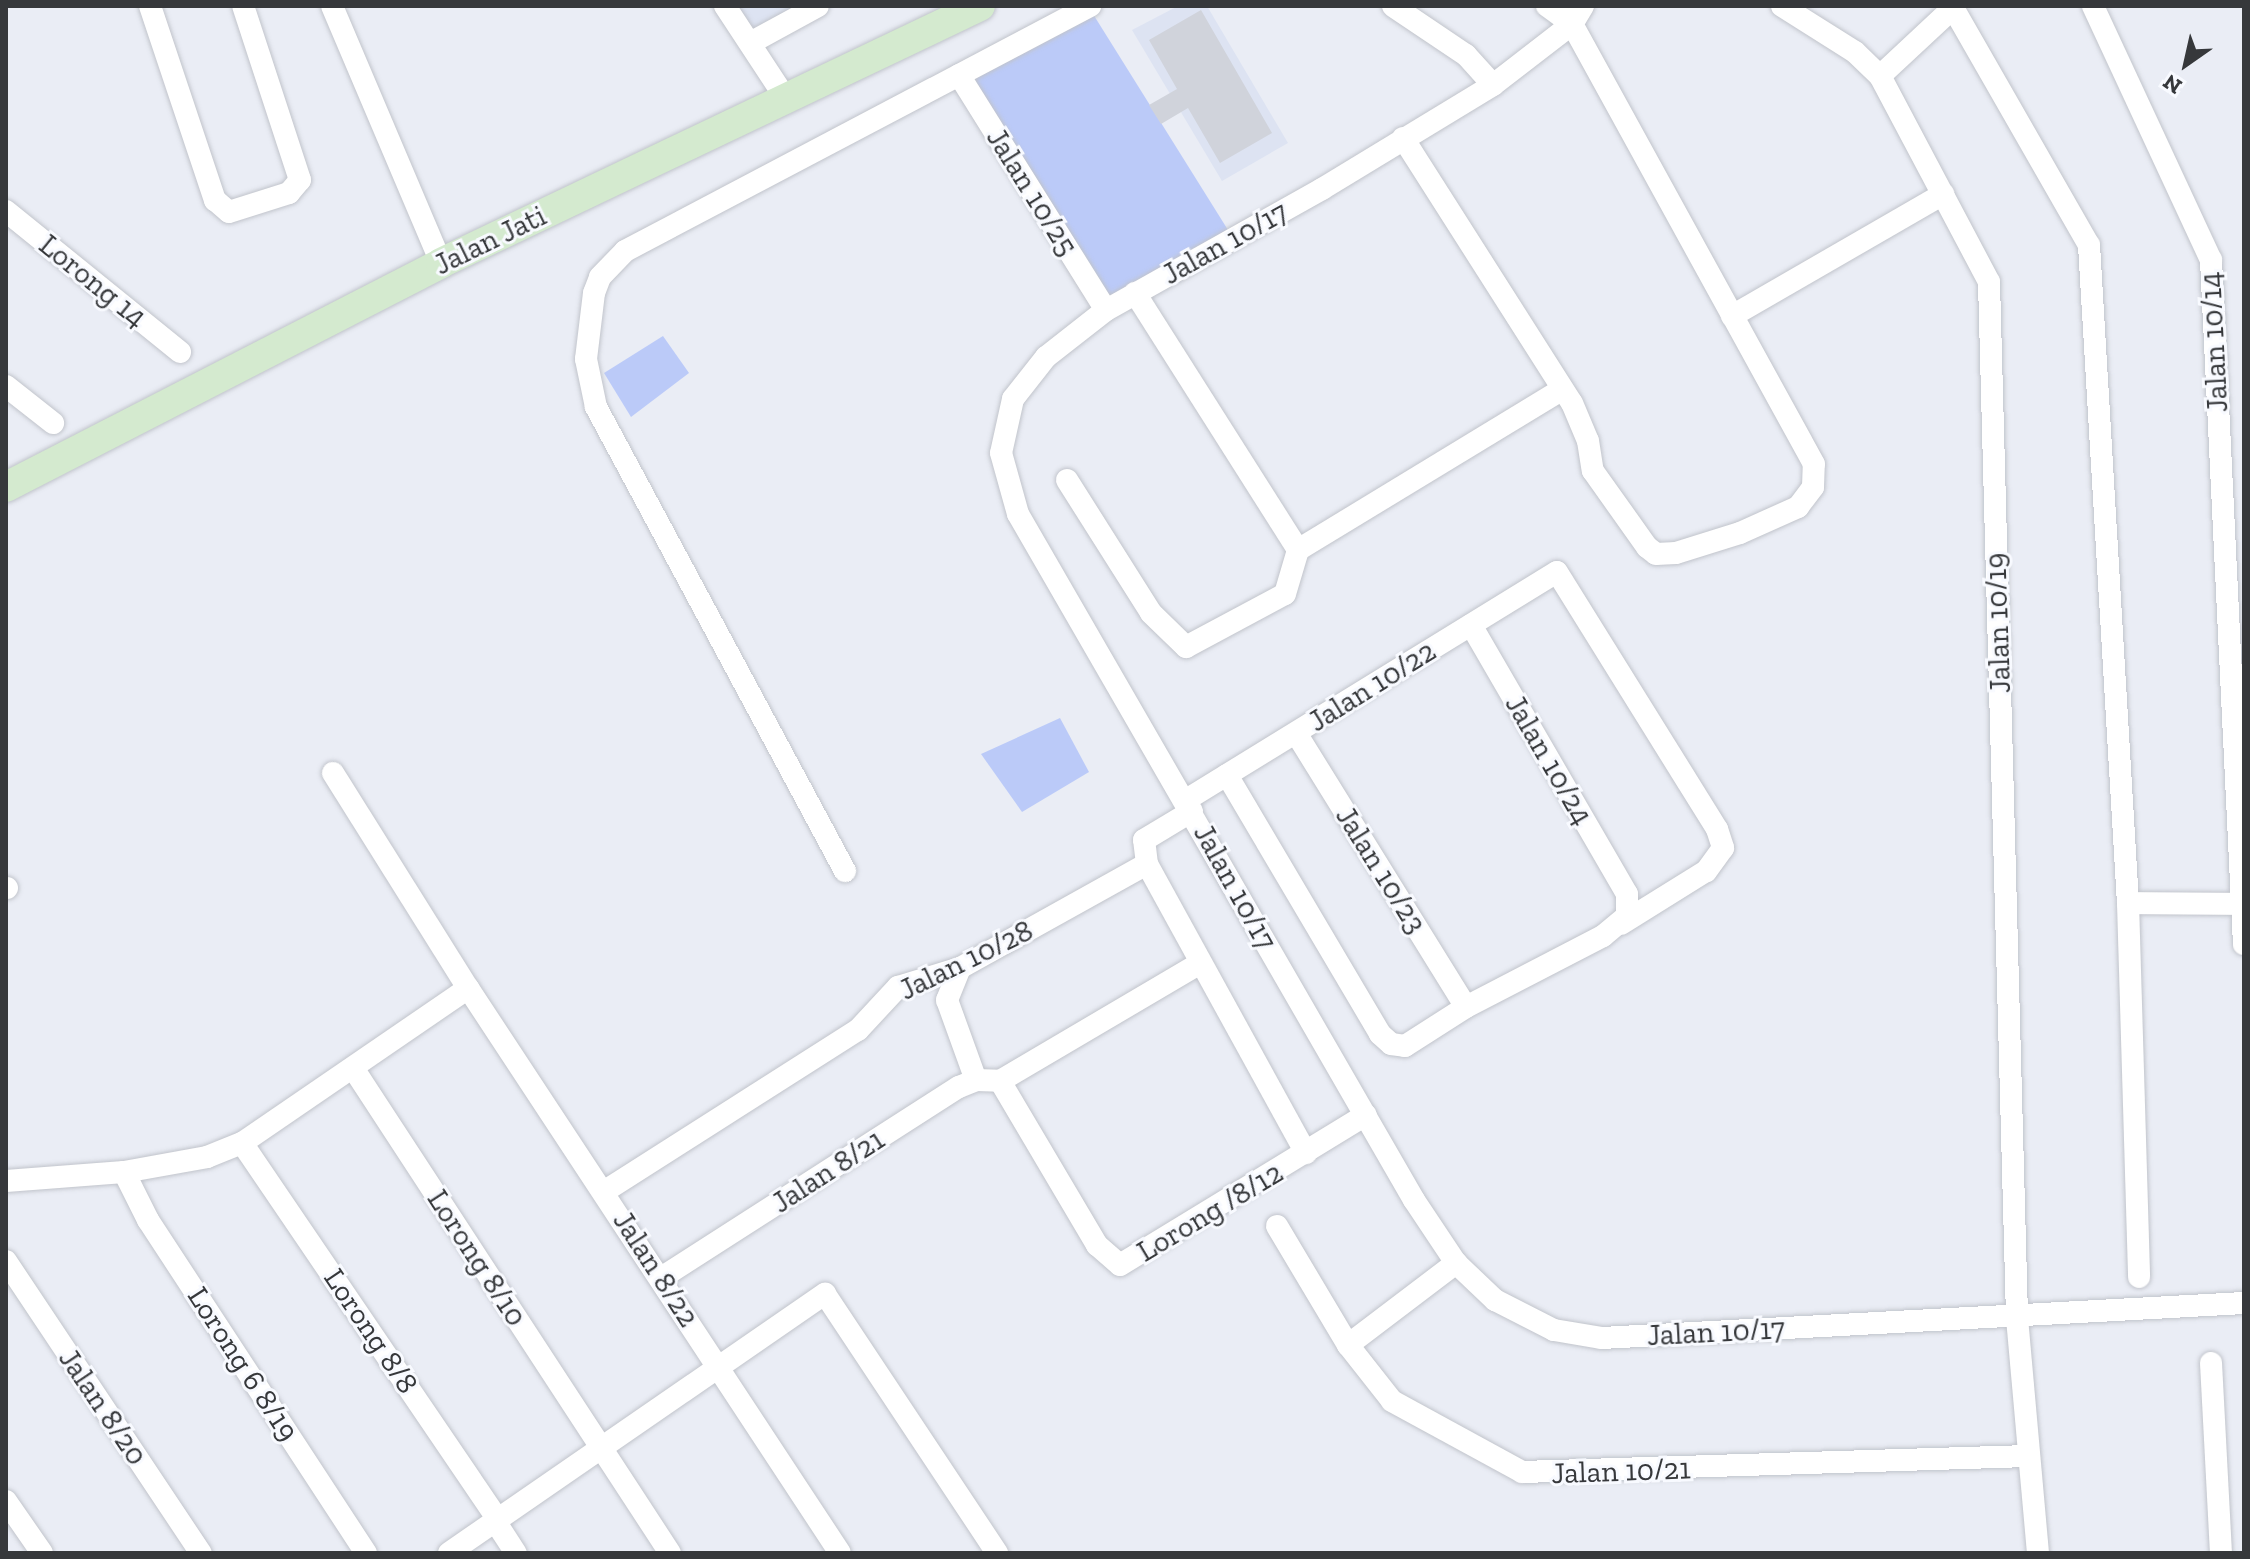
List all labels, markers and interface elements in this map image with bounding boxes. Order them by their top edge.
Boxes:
north arrow [2146,24,2226,104]
text: N [2158,68,2187,100]
street label: Jalan 10/25 [979,122,1085,262]
street label: Jalan 10/17 [1156,194,1294,292]
street label: Jalan Jati [428,197,552,283]
street label: Lorong 14 [32,227,154,335]
street label: Jalan 10/14 [2192,271,2236,413]
street label: Jalan 10/19 [1978,552,2018,694]
street label: Jalan 10/22 [1302,633,1442,739]
street label: Jalan 10/24 [1497,689,1601,831]
street label: Jalan 10/23 [1328,800,1434,940]
street label: Jalan 10/17 [1186,818,1284,956]
street label: Jalan 10/28 [893,912,1039,1008]
street label: Jalan 8/21 [765,1121,891,1221]
street label: Lorong /8/12 [1131,1154,1289,1270]
street label: Lorong 8/10 [420,1183,534,1333]
street label: Jalan 8/22 [605,1204,707,1334]
street label: Lorong 8/8 [316,1262,426,1400]
street label: Lorong 6 8/19 [180,1280,306,1448]
street label: Jalan 10/17 [1646,1310,1786,1354]
street label: Jalan 8/20 [51,1342,155,1472]
street label: Jalan 10/21 [1551,1451,1691,1491]

